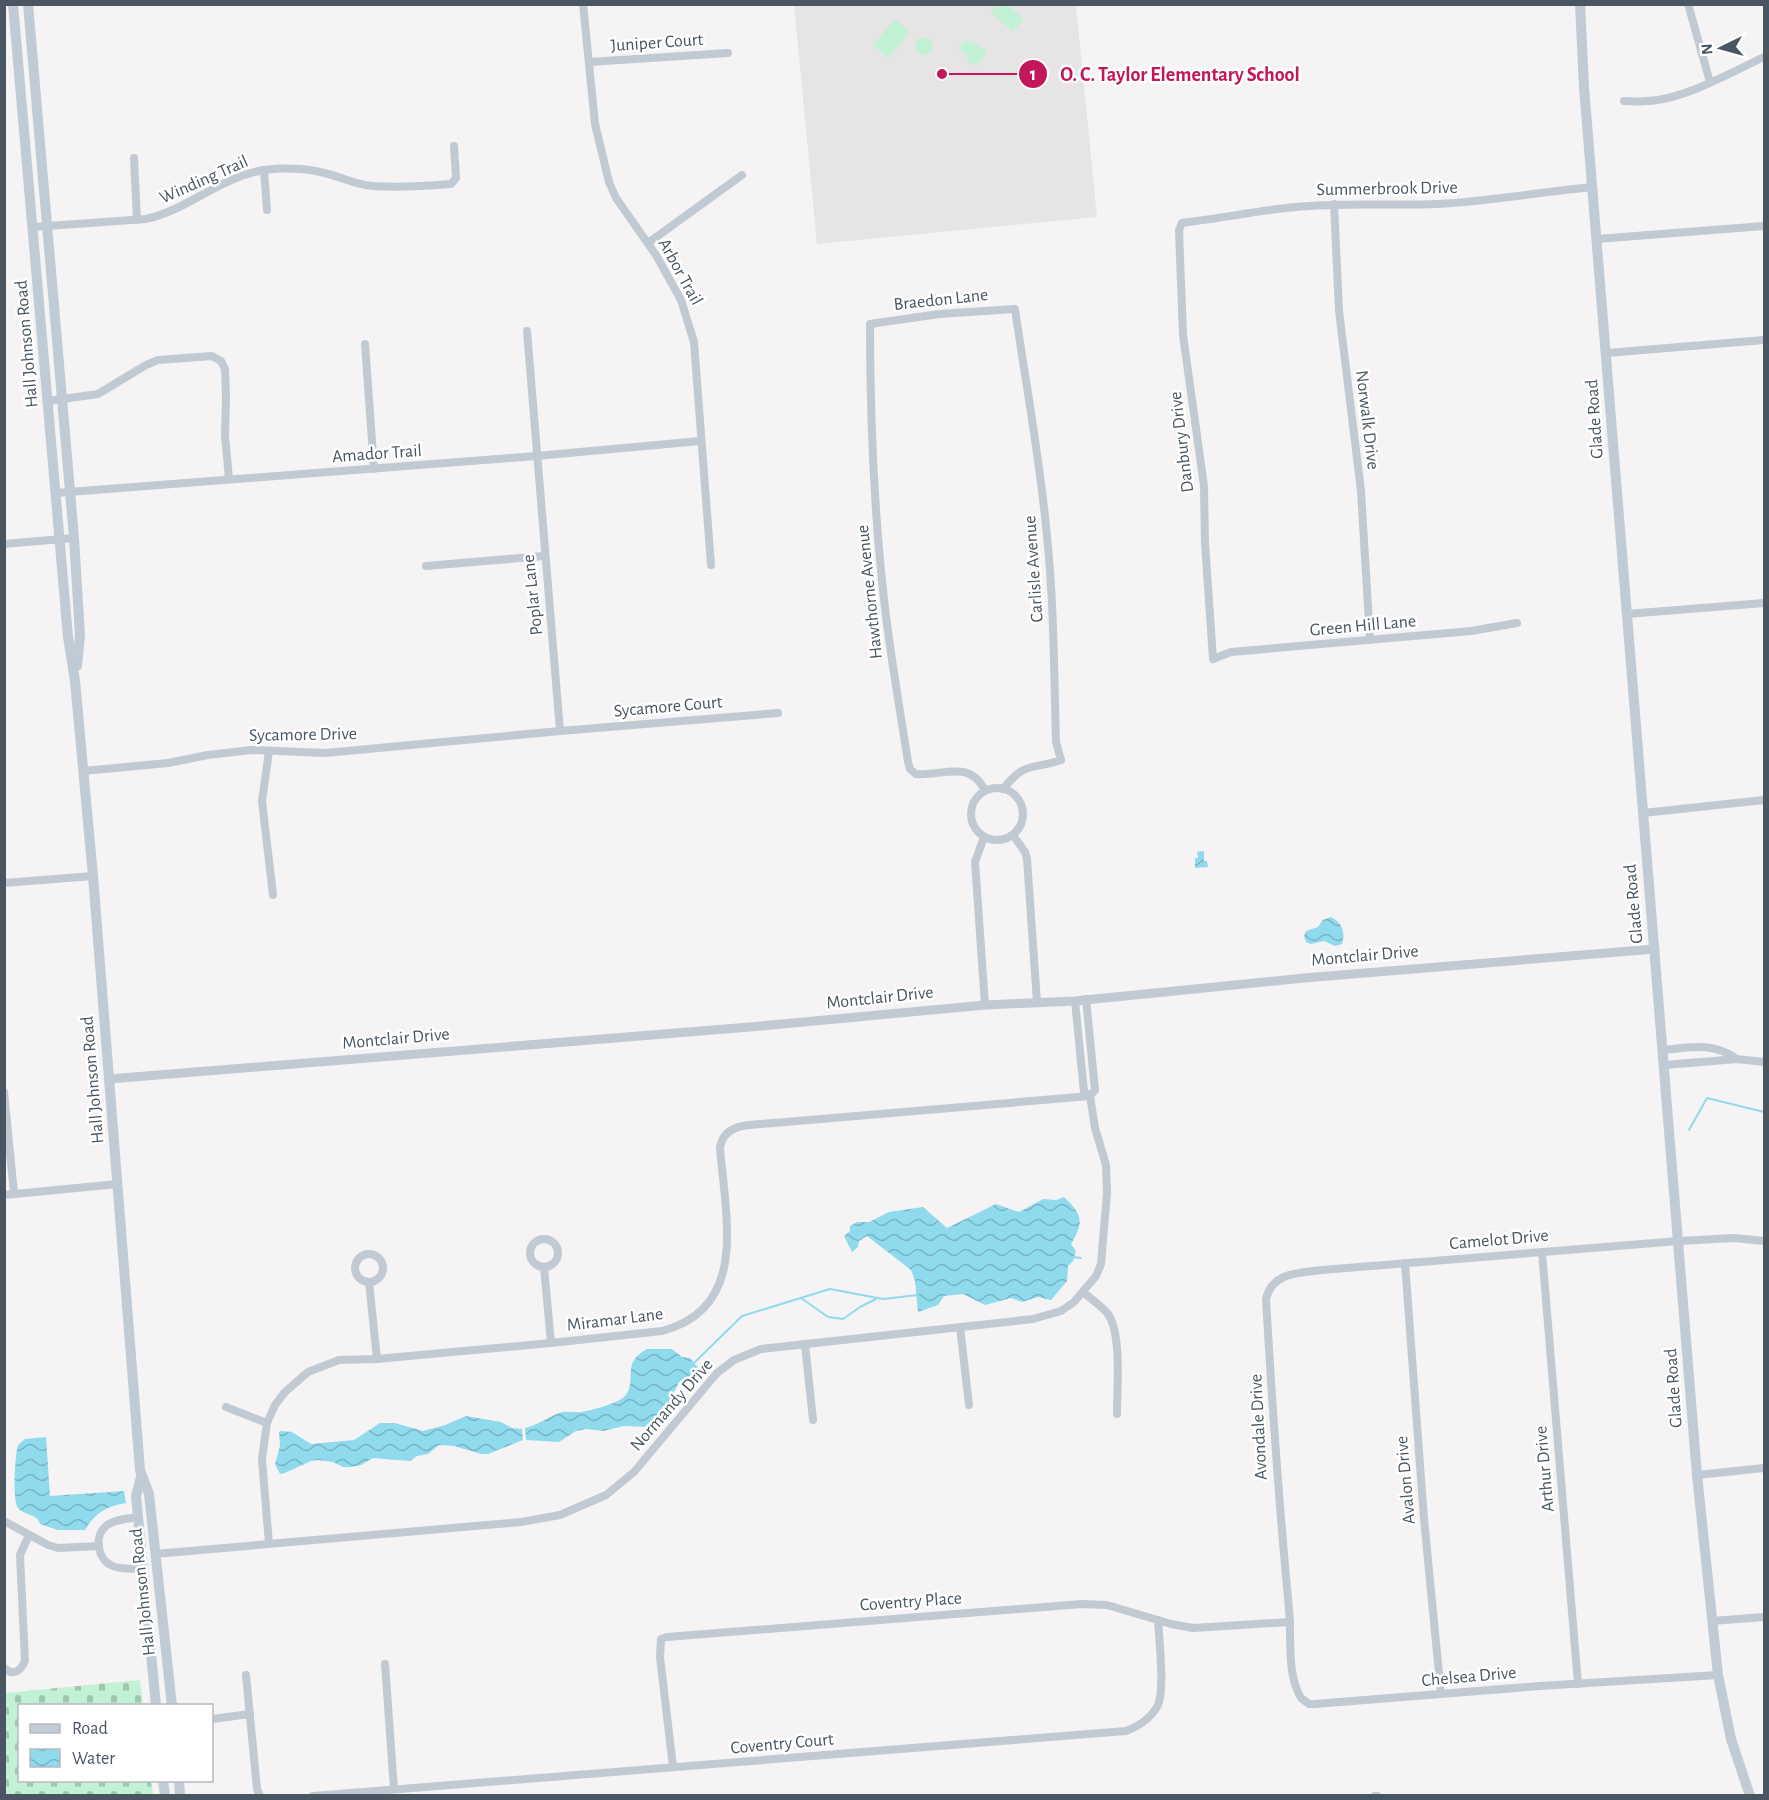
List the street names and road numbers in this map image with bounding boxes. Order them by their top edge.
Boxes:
street label: Juniper Court [610,31,704,55]
street label: Winding Trail [157,152,251,208]
street label: Summerbrook Drive [1316,179,1458,199]
street label: Arbor Trail [654,236,706,308]
street label: Hall Johnson Road [12,279,42,409]
street label: Braedon Lane [893,286,989,314]
street label: Norwalk Drive [1352,369,1382,471]
street label: Glade Road [1583,379,1607,459]
street label: Danbury Drive [1167,391,1197,493]
street label: Amador Trail [331,442,423,466]
street label: Carlisle Avenue [1021,515,1047,623]
street label: Hawthorne Avenue [854,524,886,660]
street label: Poplar Lane [520,554,546,636]
street label: Green Hill Lane [1309,612,1417,640]
street label: Sycamore Court [613,693,723,721]
street label: Sycamore Drive [249,725,357,745]
street label: Glade Road [1622,863,1646,945]
street label: Montclair Drive [1311,942,1419,970]
street label: Montclair Drive [826,983,934,1013]
street label: Hall Johnson Road [78,1015,108,1145]
street label: Montclair Drive [342,1025,450,1053]
street label: Camelot Drive [1449,1227,1549,1253]
street label: Miramar Lane [566,1305,664,1335]
street label: Glade Road [1662,1348,1686,1428]
street label: Normandy Drive [627,1355,717,1455]
street label: Avondale Drive [1247,1374,1271,1480]
street label: Arthur Drive [1532,1425,1558,1513]
street label: Avalon Drive [1393,1435,1419,1525]
street label: Hall Johnson Road [127,1527,159,1657]
street label: Coventry Place [859,1589,963,1615]
street label: Chelsea Drive [1421,1664,1517,1690]
street label: Coventry Court [730,1731,835,1757]

